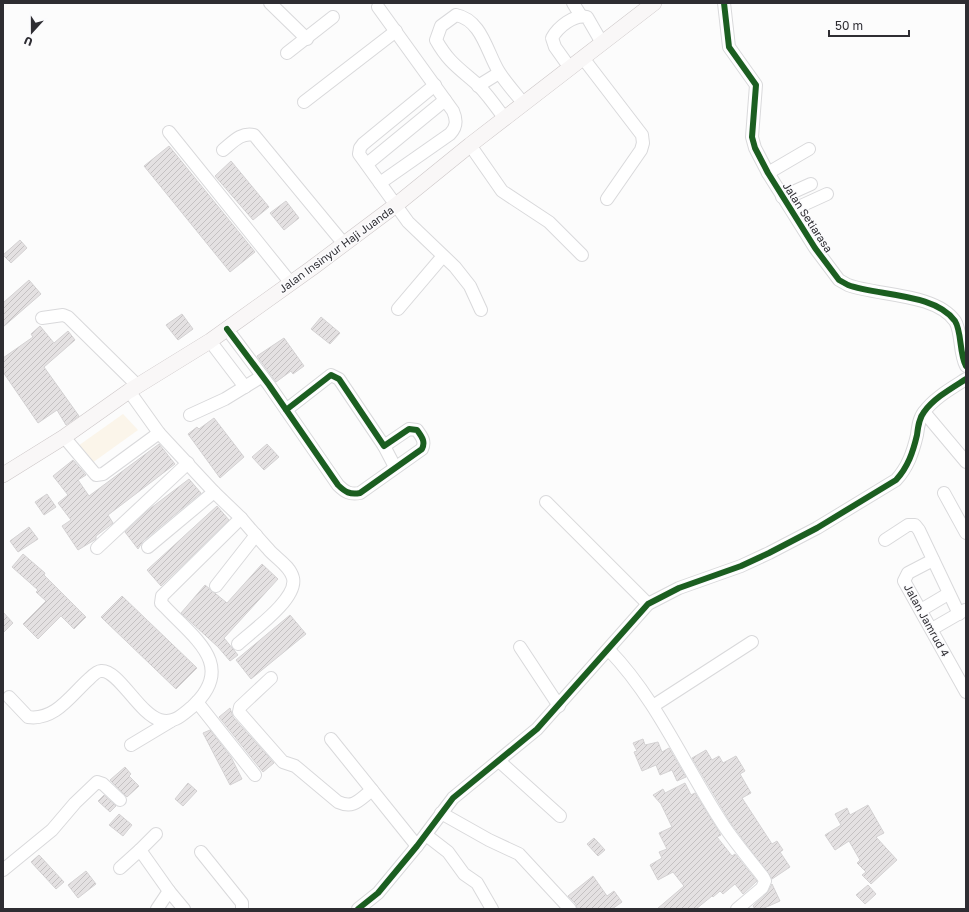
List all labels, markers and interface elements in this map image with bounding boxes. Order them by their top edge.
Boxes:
north arrow [12,12,52,52]
scale bar [829,12,909,38]
text: 50 m [835,18,863,33]
text: U [22,34,34,49]
street label: Jalan Setiarasa [780,179,836,255]
street label: Jalan Insinyur Haji Juanda [276,203,396,295]
street label: Jalan Jamrud 4 [902,582,952,659]

